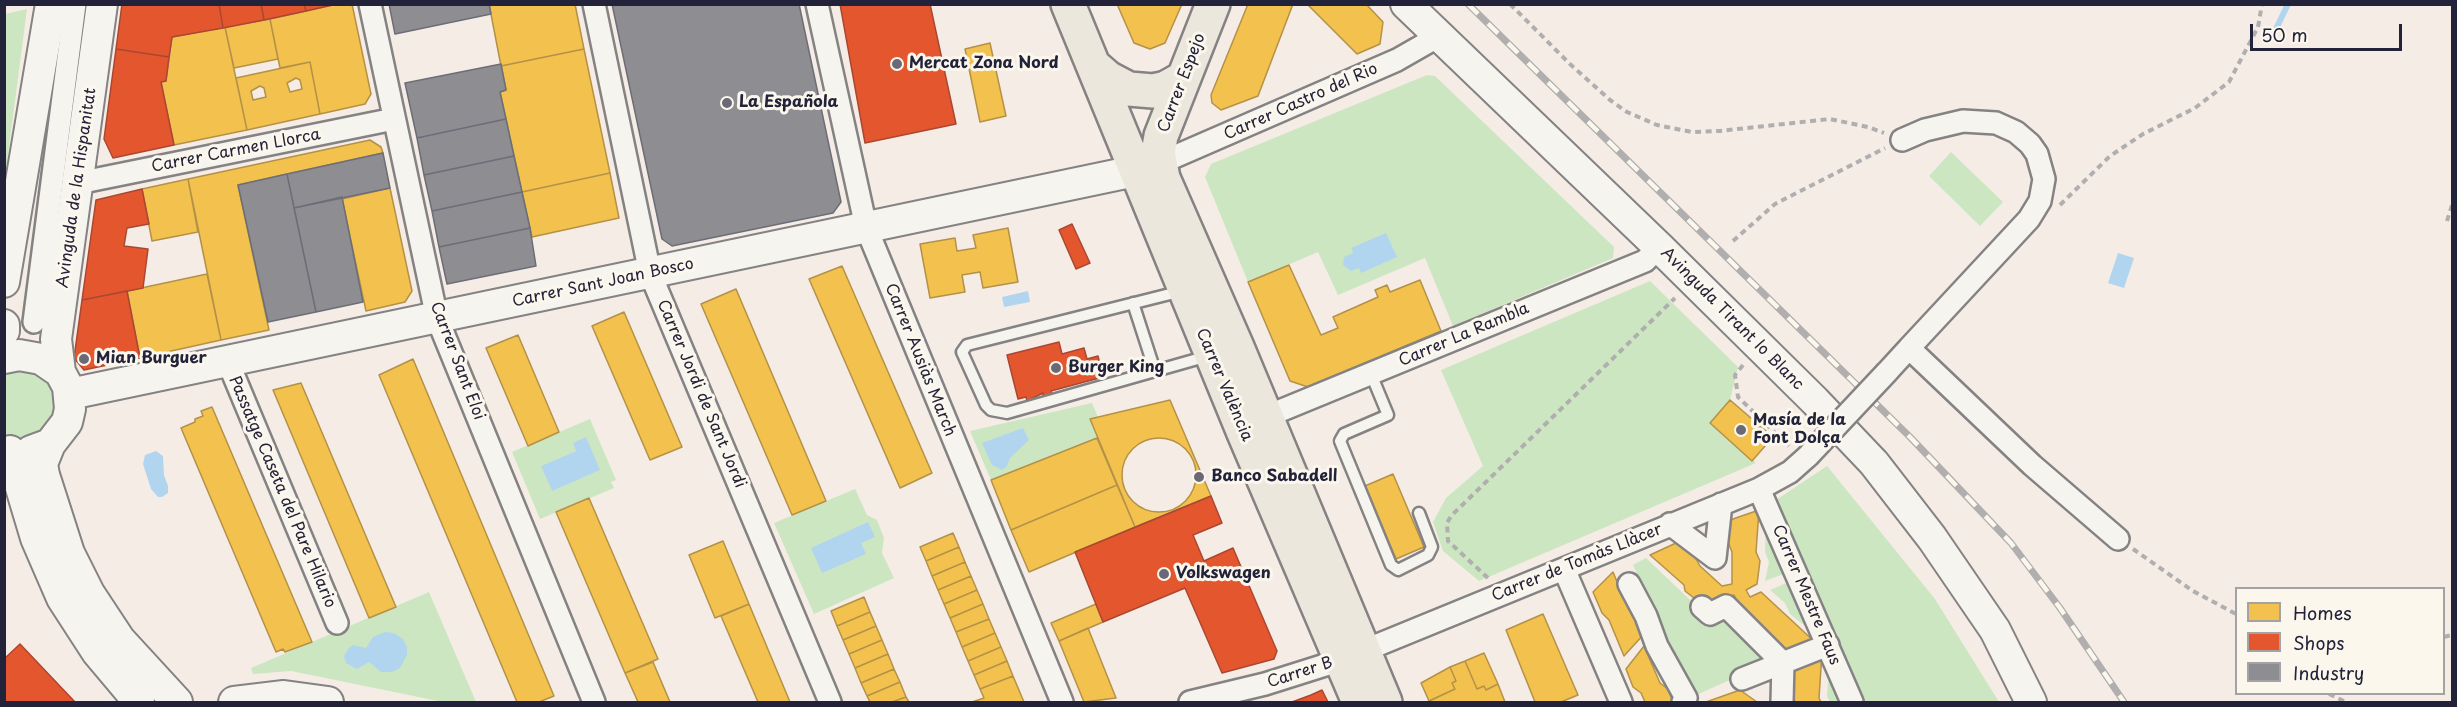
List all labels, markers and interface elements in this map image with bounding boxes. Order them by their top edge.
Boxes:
scale bar [2253,12,2404,50]
text: 50 m [2261,21,2308,48]
street label: Carrer Espejo [1154,31,1210,135]
place label: Mercat Zona Nord [909,54,1059,74]
marker: Mercat Zona Nord [890,57,904,71]
street label: Carrer Castro del Rio [1221,59,1381,145]
street label: Avinguda de la Hispanitat [53,87,101,289]
place label: La Española [739,93,838,113]
marker: La Española [720,96,734,110]
street label: Carrer Carmen Llorca [150,125,322,177]
street label: Avinguda Tirant lo Blanc [1657,244,1807,394]
street label: Carrer Sant Joan Bosco [511,254,695,312]
street label: Carrer Ausiàs March [881,281,959,439]
street label: Carrer Jordi de Sant Jordi [653,297,749,491]
street label: Carrer Sant Eloi [426,299,488,423]
street label: Carrer La Rambla [1396,299,1532,371]
street label: Carrer València [1192,326,1256,444]
place label: Mian Burguer [96,349,207,369]
marker: Mian Burguer [77,352,91,366]
place label: Burger King [1068,358,1164,378]
marker: Burger King [1049,361,1063,375]
street label: Passatge Caseta del Pare Hilario [224,373,340,611]
place label: Masía de la Font Dolça [1753,411,1846,449]
marker: Masía de la Font Dolça [1734,423,1748,437]
place label: Banco Sabadell [1211,467,1337,487]
marker: Banco Sabadell [1192,470,1206,484]
street label: Carrer de Tomàs Llàcer [1489,520,1665,606]
street label: Carrer Mestre Faus [1768,522,1844,668]
place label: Volkswagen [1176,564,1271,584]
marker: Volkswagen [1157,567,1171,581]
legend [2235,587,2445,695]
text: Homes [2293,599,2351,626]
text: Shops [2293,629,2344,656]
street label: Carrer B [1265,653,1335,693]
text: Industry [2293,659,2364,686]

